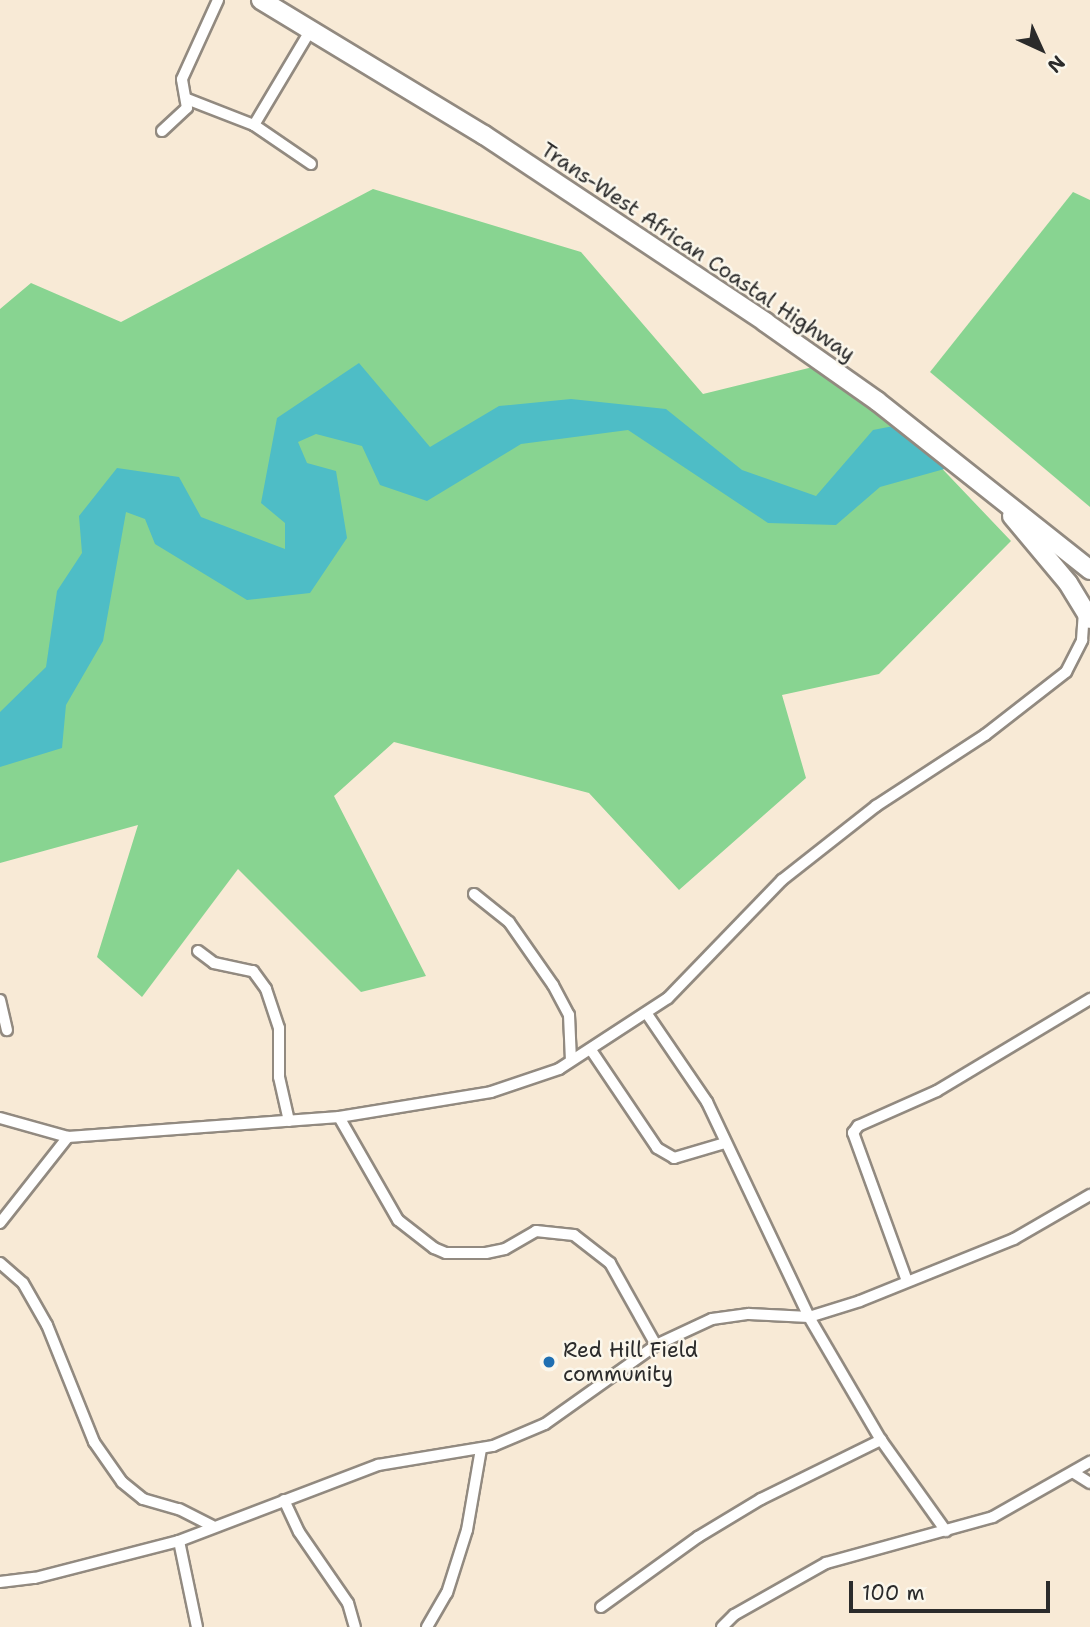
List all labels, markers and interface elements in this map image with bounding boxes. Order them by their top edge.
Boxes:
north arrow [1006,14,1076,84]
text: N [1042,50,1070,78]
street label: Trans-West African Coastal Highway [536,137,860,367]
place label: Red Hill Field community [563,1337,698,1387]
marker: Red Hill Field community [541,1354,557,1370]
scale bar [852,1568,1053,1612]
text: 100 m [862,1579,925,1607]

